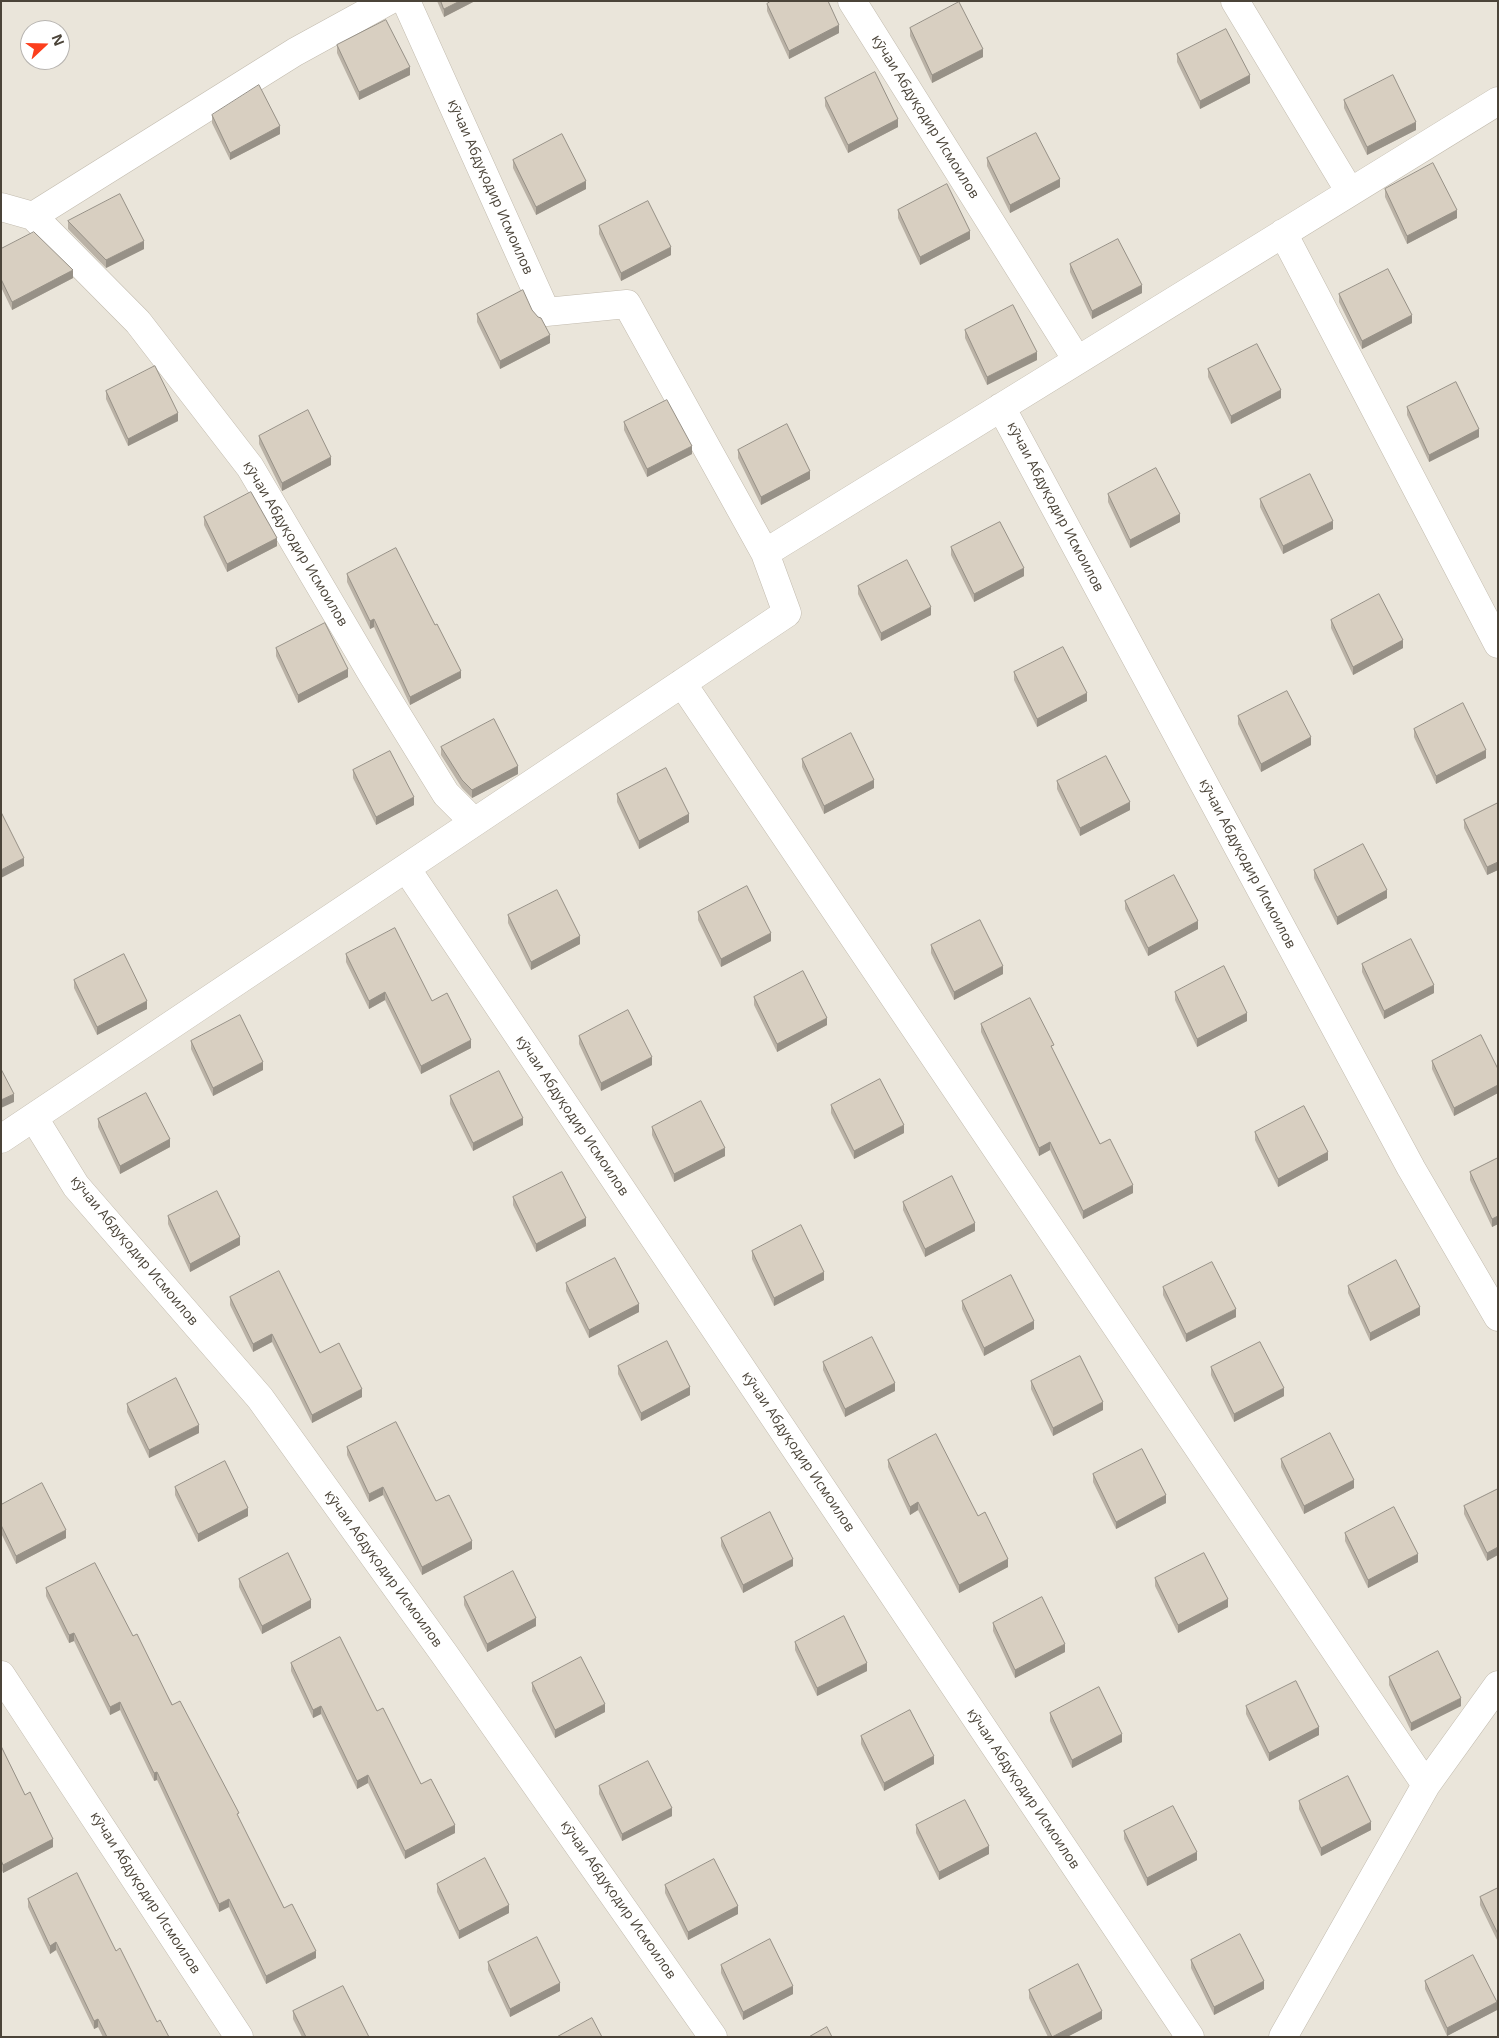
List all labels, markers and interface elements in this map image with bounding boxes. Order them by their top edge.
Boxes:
north arrow [20,20,70,70]
text: N [48,31,69,49]
street label: кӯчаи Абдуқодир Исмоилов [868,32,982,202]
street label: кӯчаи Абдуқодир Исмоилов [444,97,536,277]
street label: кӯчаи Абдуқодир Исмоилов [1003,419,1107,595]
street label: кӯчаи Абдуқодир Исмоилов [239,458,351,630]
street label: кӯчаи Абдуқодир Исмоилов [1195,776,1299,952]
street label: кӯчаи Абдуқодир Исмоилов [512,1033,632,1199]
street label: кӯчаи Абдуқодир Исмоилов [67,1173,201,1329]
street label: кӯчаи Абдуқодир Исмоилов [738,1369,858,1535]
street label: кӯчаи Абдуқодир Исмоилов [320,1487,446,1651]
street label: кӯчаи Абдуқодир Исмоилов [963,1706,1083,1872]
street label: кӯчаи Абдуқодир Исмоилов [86,1809,204,1977]
street label: кӯчаи Абдуқодир Исмоилов [557,1817,679,1983]

